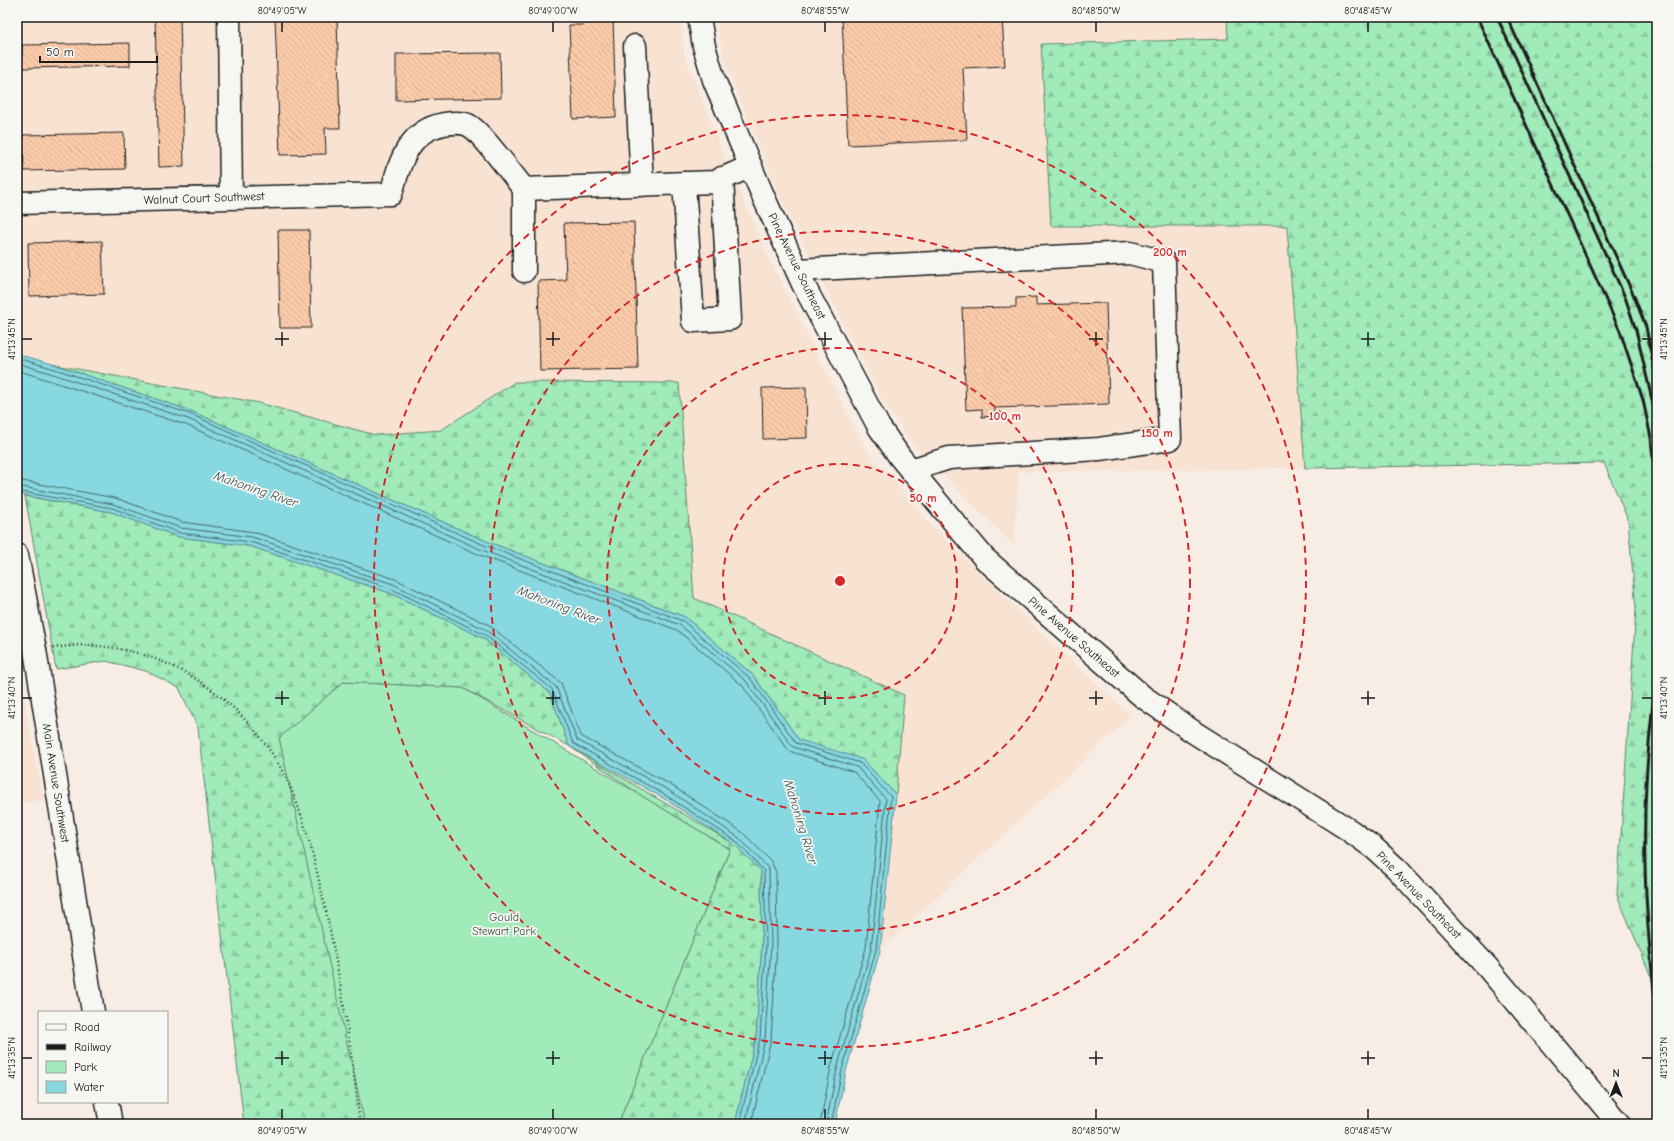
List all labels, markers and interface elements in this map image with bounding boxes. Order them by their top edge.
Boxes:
text: 80°49'05"W [258,5,307,17]
text: 80°49'00"W [528,5,578,17]
text: 80°48'55"W [801,5,849,17]
text: 80°48'50"W [1072,5,1121,17]
text: 80°48'45"W [1344,5,1392,17]
scale bar [40,38,157,64]
text: 50 m [46,45,74,59]
street label: Walnut Court Southwest [143,189,265,207]
street label: Pine Avenue Southeast [765,211,829,322]
text: 200 m [1153,245,1187,259]
text: 41°13'45"N [6,318,18,360]
text: 41°13'45"N [1658,318,1670,360]
text: 100 m [989,409,1021,423]
text: 150 m [1141,426,1173,440]
water label: Mahoning River [211,467,301,511]
text: 50 m [909,491,937,505]
centre of rings [833,574,847,588]
water label: Mahoning River [514,582,603,628]
street label: Pine Avenue Southeast [1026,594,1123,681]
text: 41°13'40"N [6,677,18,719]
text: 41°13'40"N [1658,677,1670,719]
street label: Main Avenue Southwest [40,722,72,844]
water label: Mahoning River [781,777,821,867]
street label: Pine Avenue Southeast [1374,848,1465,942]
park label: Gould Stewart Park [472,910,536,938]
legend [38,1011,168,1103]
text: Road [74,1020,100,1034]
text: 41°13'35"N [6,1037,18,1079]
text: 41°13'35"N [1658,1037,1670,1079]
text: Railway [74,1040,112,1054]
text: Park [74,1060,97,1074]
north arrow [1596,1063,1636,1103]
text: N [1612,1067,1620,1080]
text: Water [74,1080,104,1094]
text: 80°49'05"W [258,1125,307,1137]
text: 80°49'00"W [528,1125,578,1137]
text: 80°48'55"W [801,1125,849,1137]
text: 80°48'50"W [1072,1125,1121,1137]
text: 80°48'45"W [1344,1125,1392,1137]

